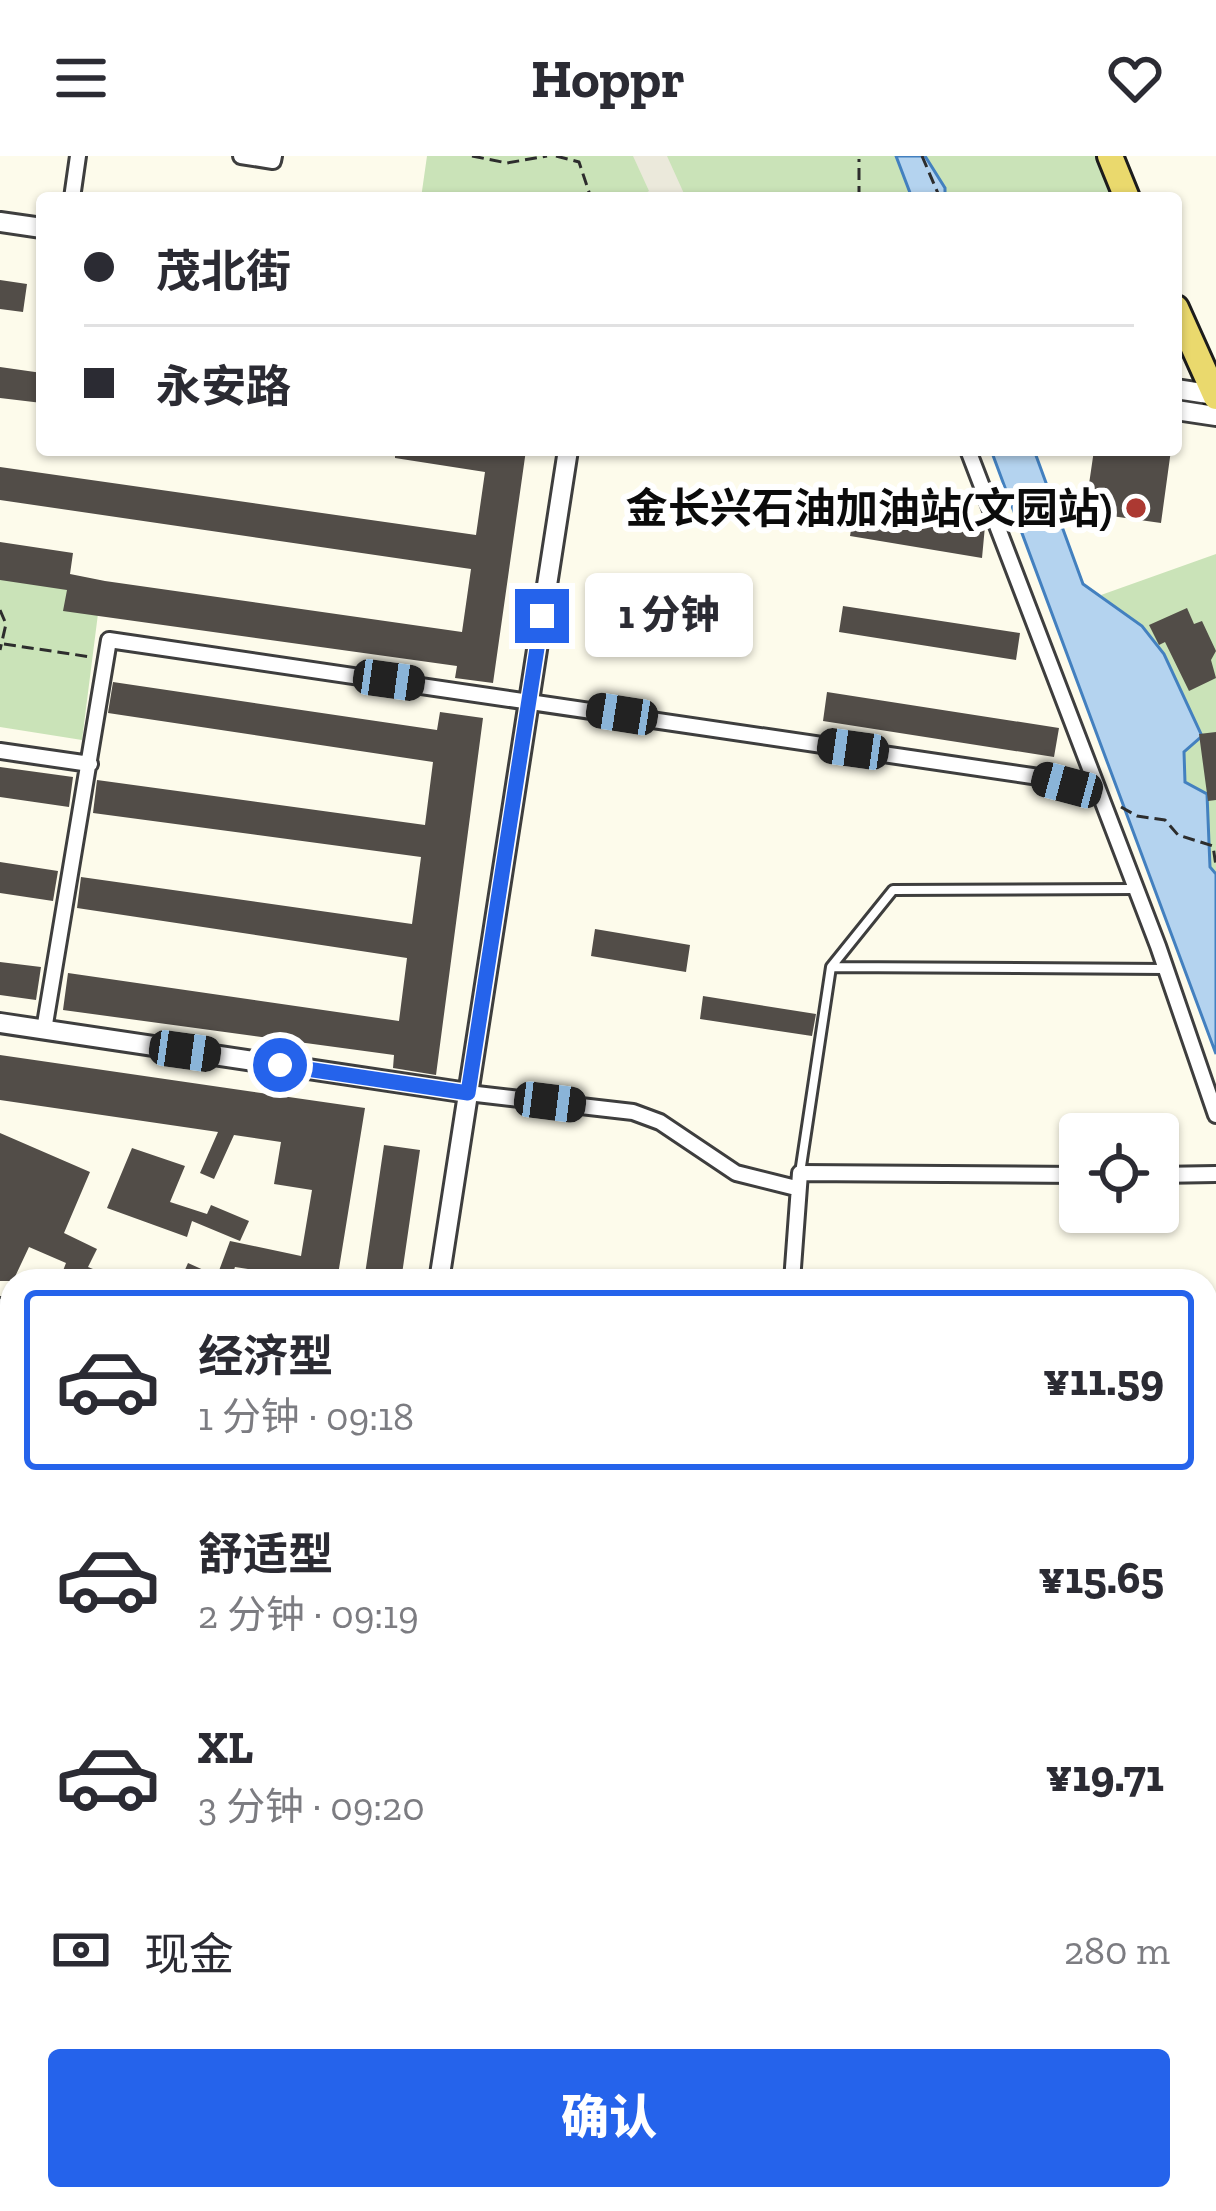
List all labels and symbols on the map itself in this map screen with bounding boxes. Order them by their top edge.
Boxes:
place label: 金长兴石油加油站(文园站) [626,483,1112,534]
marker: 金长兴石油加油站(文园站) [1123,495,1149,521]
callout: 1 分钟 [584,574,752,658]
route end [515,589,569,643]
car [351,657,427,703]
car [584,691,660,737]
car [815,726,891,772]
car [1028,758,1106,812]
car [147,1028,223,1074]
route start [253,1038,307,1092]
car [512,1080,588,1124]

